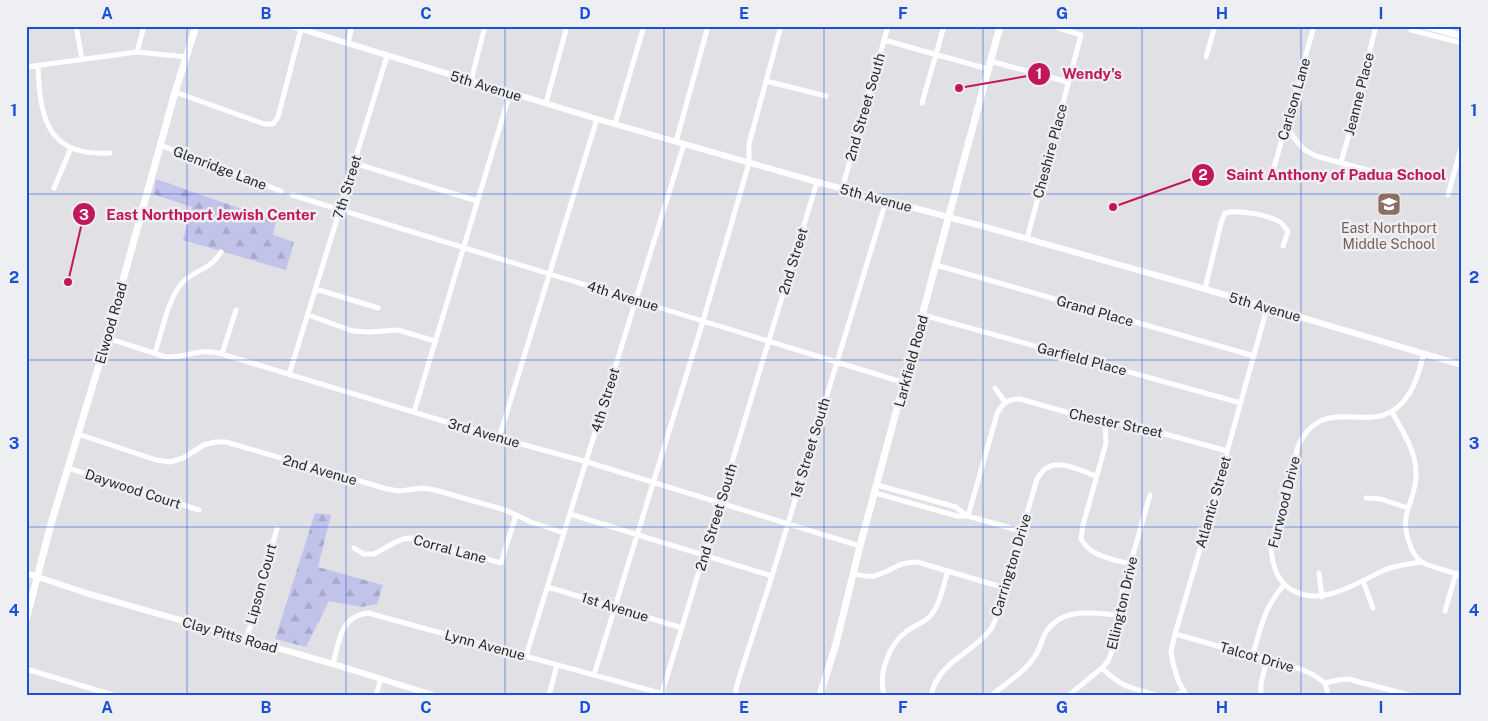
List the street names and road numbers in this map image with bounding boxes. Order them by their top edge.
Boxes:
street label: 2nd Street South [842,51,888,163]
street label: Jeanne Place [1341,51,1377,137]
street label: Carlson Lane [1275,56,1313,142]
street label: 5th Avenue [448,68,524,104]
street label: Cheshire Place [1030,102,1070,200]
street label: Glenridge Lane [171,143,269,193]
street label: 7th Street [330,153,364,221]
street label: 5th Avenue [838,181,914,215]
street label: 2nd Street [775,226,811,296]
street label: 4th Avenue [585,278,661,314]
street label: Elwood Road [92,280,130,366]
street label: 5th Avenue [1227,289,1303,325]
street label: Grand Place [1055,292,1135,330]
street label: Larkfield Road [891,313,931,409]
street label: Garfield Place [1035,339,1129,379]
street label: 4th Street [588,366,622,434]
street label: 1st Street South [787,396,833,500]
street label: Chester Street [1068,405,1164,441]
street label: 3rd Avenue [446,415,522,451]
street label: 2nd Avenue [281,452,359,488]
street label: Atlantic Street [1192,454,1234,550]
street label: Furwood Drive [1265,454,1303,550]
street label: 2nd Street South [692,461,740,573]
street label: Daywood Court [83,466,183,512]
street label: Carrington Drive [988,512,1034,618]
street label: Corral Lane [412,532,488,566]
street label: Lipson Court [243,542,279,626]
street label: Ellington Drive [1103,555,1141,651]
street label: 1st Avenue [579,589,651,625]
street label: Clay Pitts Road [181,614,279,656]
street label: Lynn Avenue [443,627,527,663]
street label: Talcot Drive [1218,639,1296,675]

